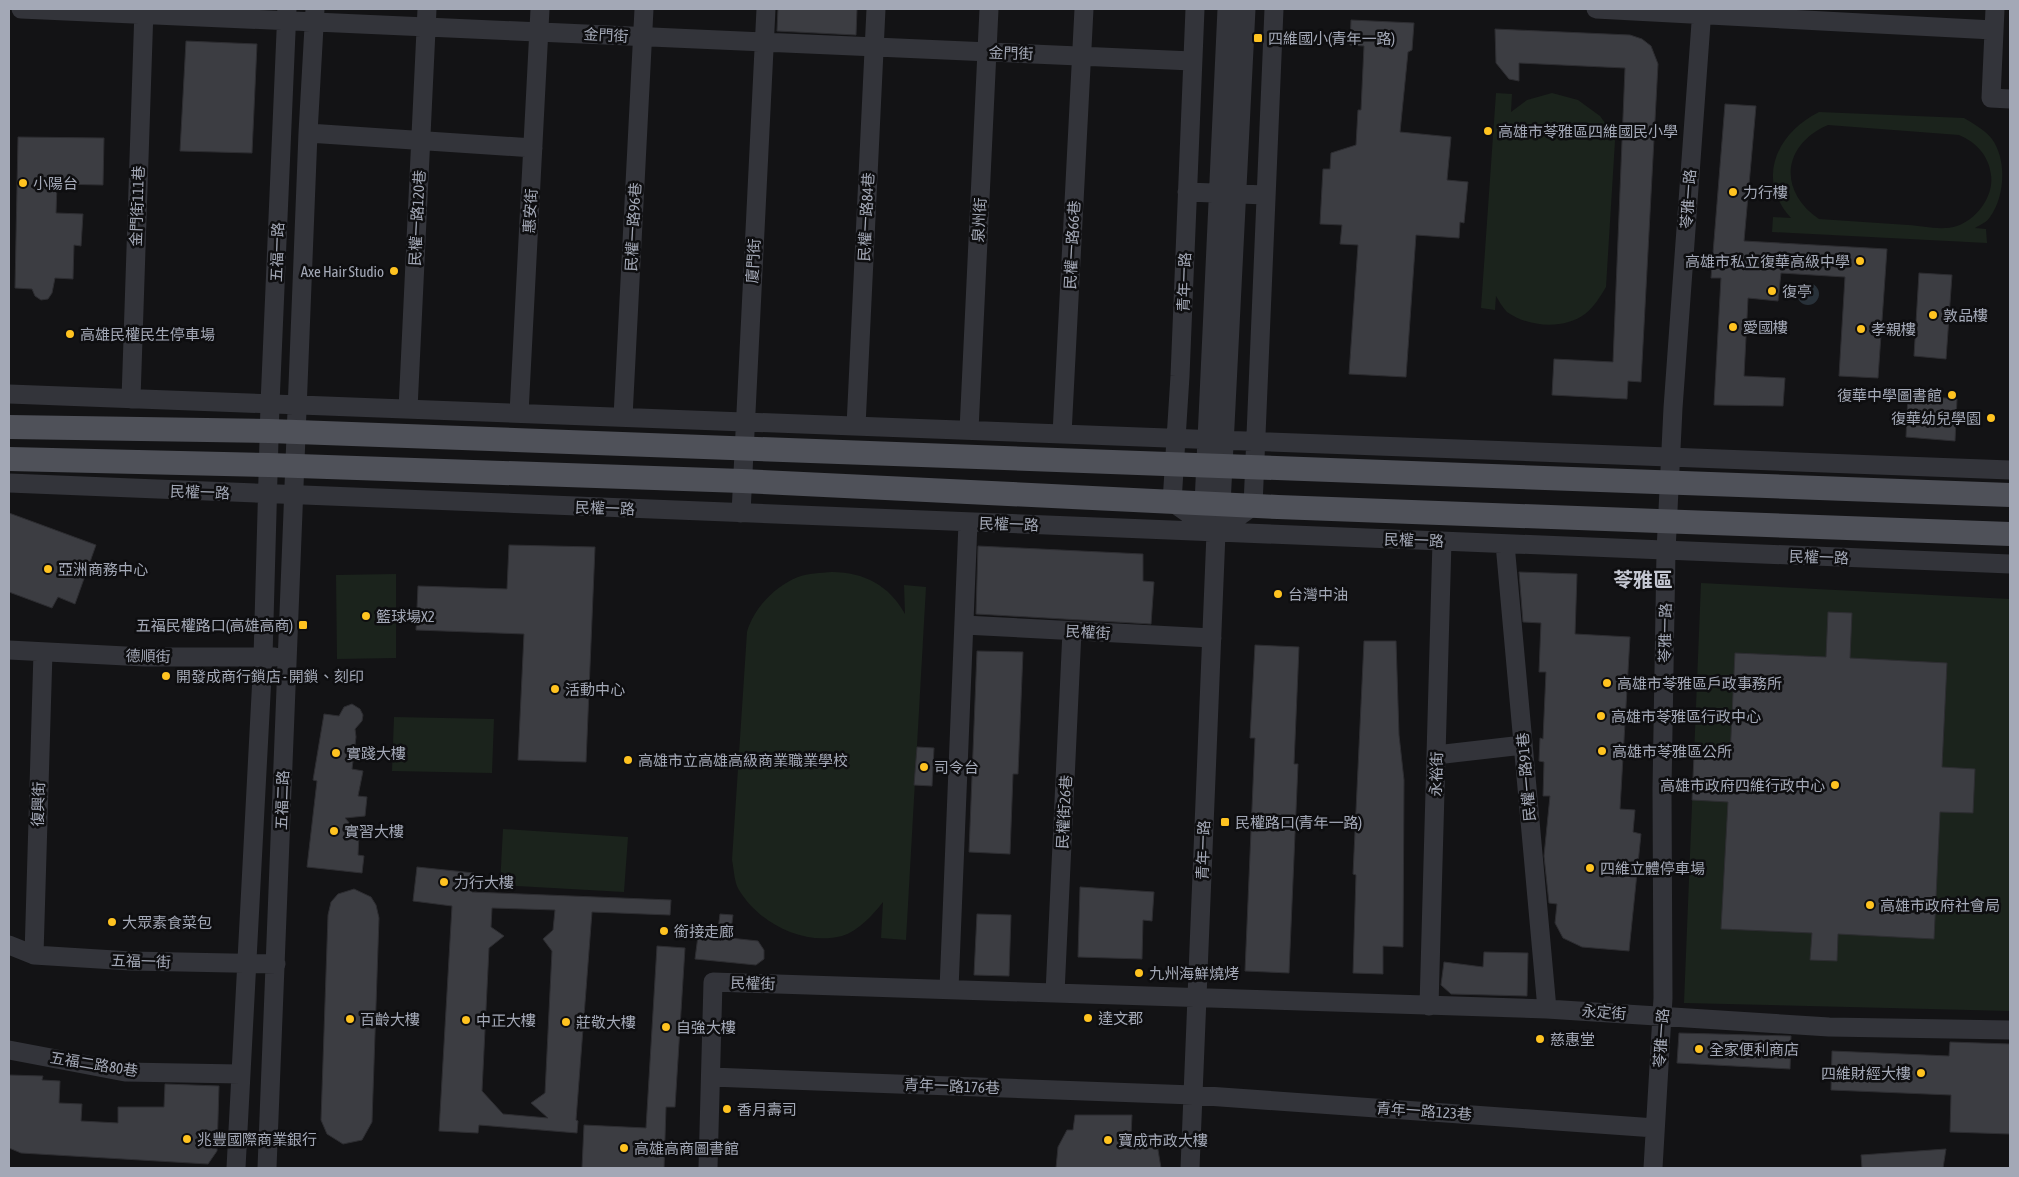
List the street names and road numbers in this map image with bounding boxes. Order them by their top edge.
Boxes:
street label: 金門街 [583,25,629,45]
street label: 金門街 [988,44,1034,62]
street label: 金門街111巷 [127,165,147,247]
street label: 苓雅一路 [1677,168,1699,230]
street label: 民權一路120巷 [406,170,428,266]
street label: 民權一路84巷 [855,172,877,262]
street label: 民權一路96巷 [622,182,644,272]
street label: 惠安街 [520,188,540,234]
street label: 泉州街 [969,197,989,243]
street label: 民權一路66巷 [1061,200,1083,290]
street label: 五福一路 [267,222,287,282]
street label: 廈門街 [743,238,763,284]
street label: 青年一路 [1174,252,1194,312]
street label: 民權一路 [170,482,230,502]
street label: 民權一路 [575,498,635,518]
street label: 民權一路 [979,514,1039,534]
street label: 民權一路 [1384,530,1444,550]
street label: 民權一路 [1789,547,1849,567]
street label: 苓雅一路 [1656,603,1674,663]
street label: 民權街 [1065,622,1111,642]
street label: 德順街 [125,647,171,665]
street label: 民權一路91巷 [1514,732,1538,822]
street label: 永裕街 [1427,751,1445,797]
street label: 五福二路 [272,770,292,830]
street label: 民權街26巷 [1054,775,1074,849]
street label: 復興街 [29,781,47,827]
street label: 青年一路 [1193,820,1213,880]
street label: 五福一街 [111,951,171,971]
street label: 民權街 [730,974,776,992]
street label: 永定街 [1581,1002,1627,1022]
street label: 苓雅一路 [1650,1007,1672,1069]
street label: 五福二路80巷 [49,1049,139,1079]
street label: 青年一路176巷 [904,1076,1000,1096]
street label: 青年一路123巷 [1375,1099,1473,1123]

